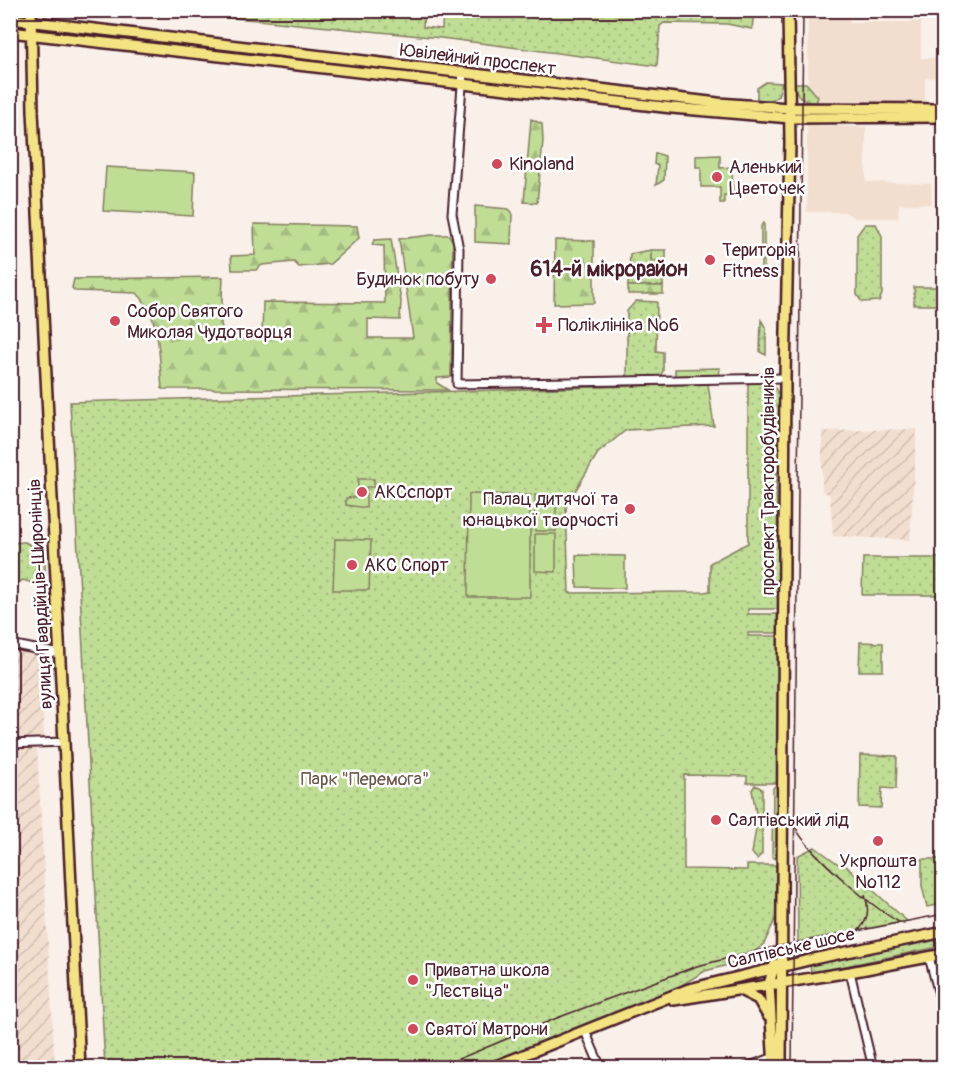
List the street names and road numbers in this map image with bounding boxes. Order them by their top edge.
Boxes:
street label: Ювілейний проспект [399,39,557,80]
street label: проспект Тракторобудівників [757,367,780,595]
street label: вулиця Гвардійців-Широнінців [23,478,58,710]
street label: Салтівське шосе [725,923,857,974]

